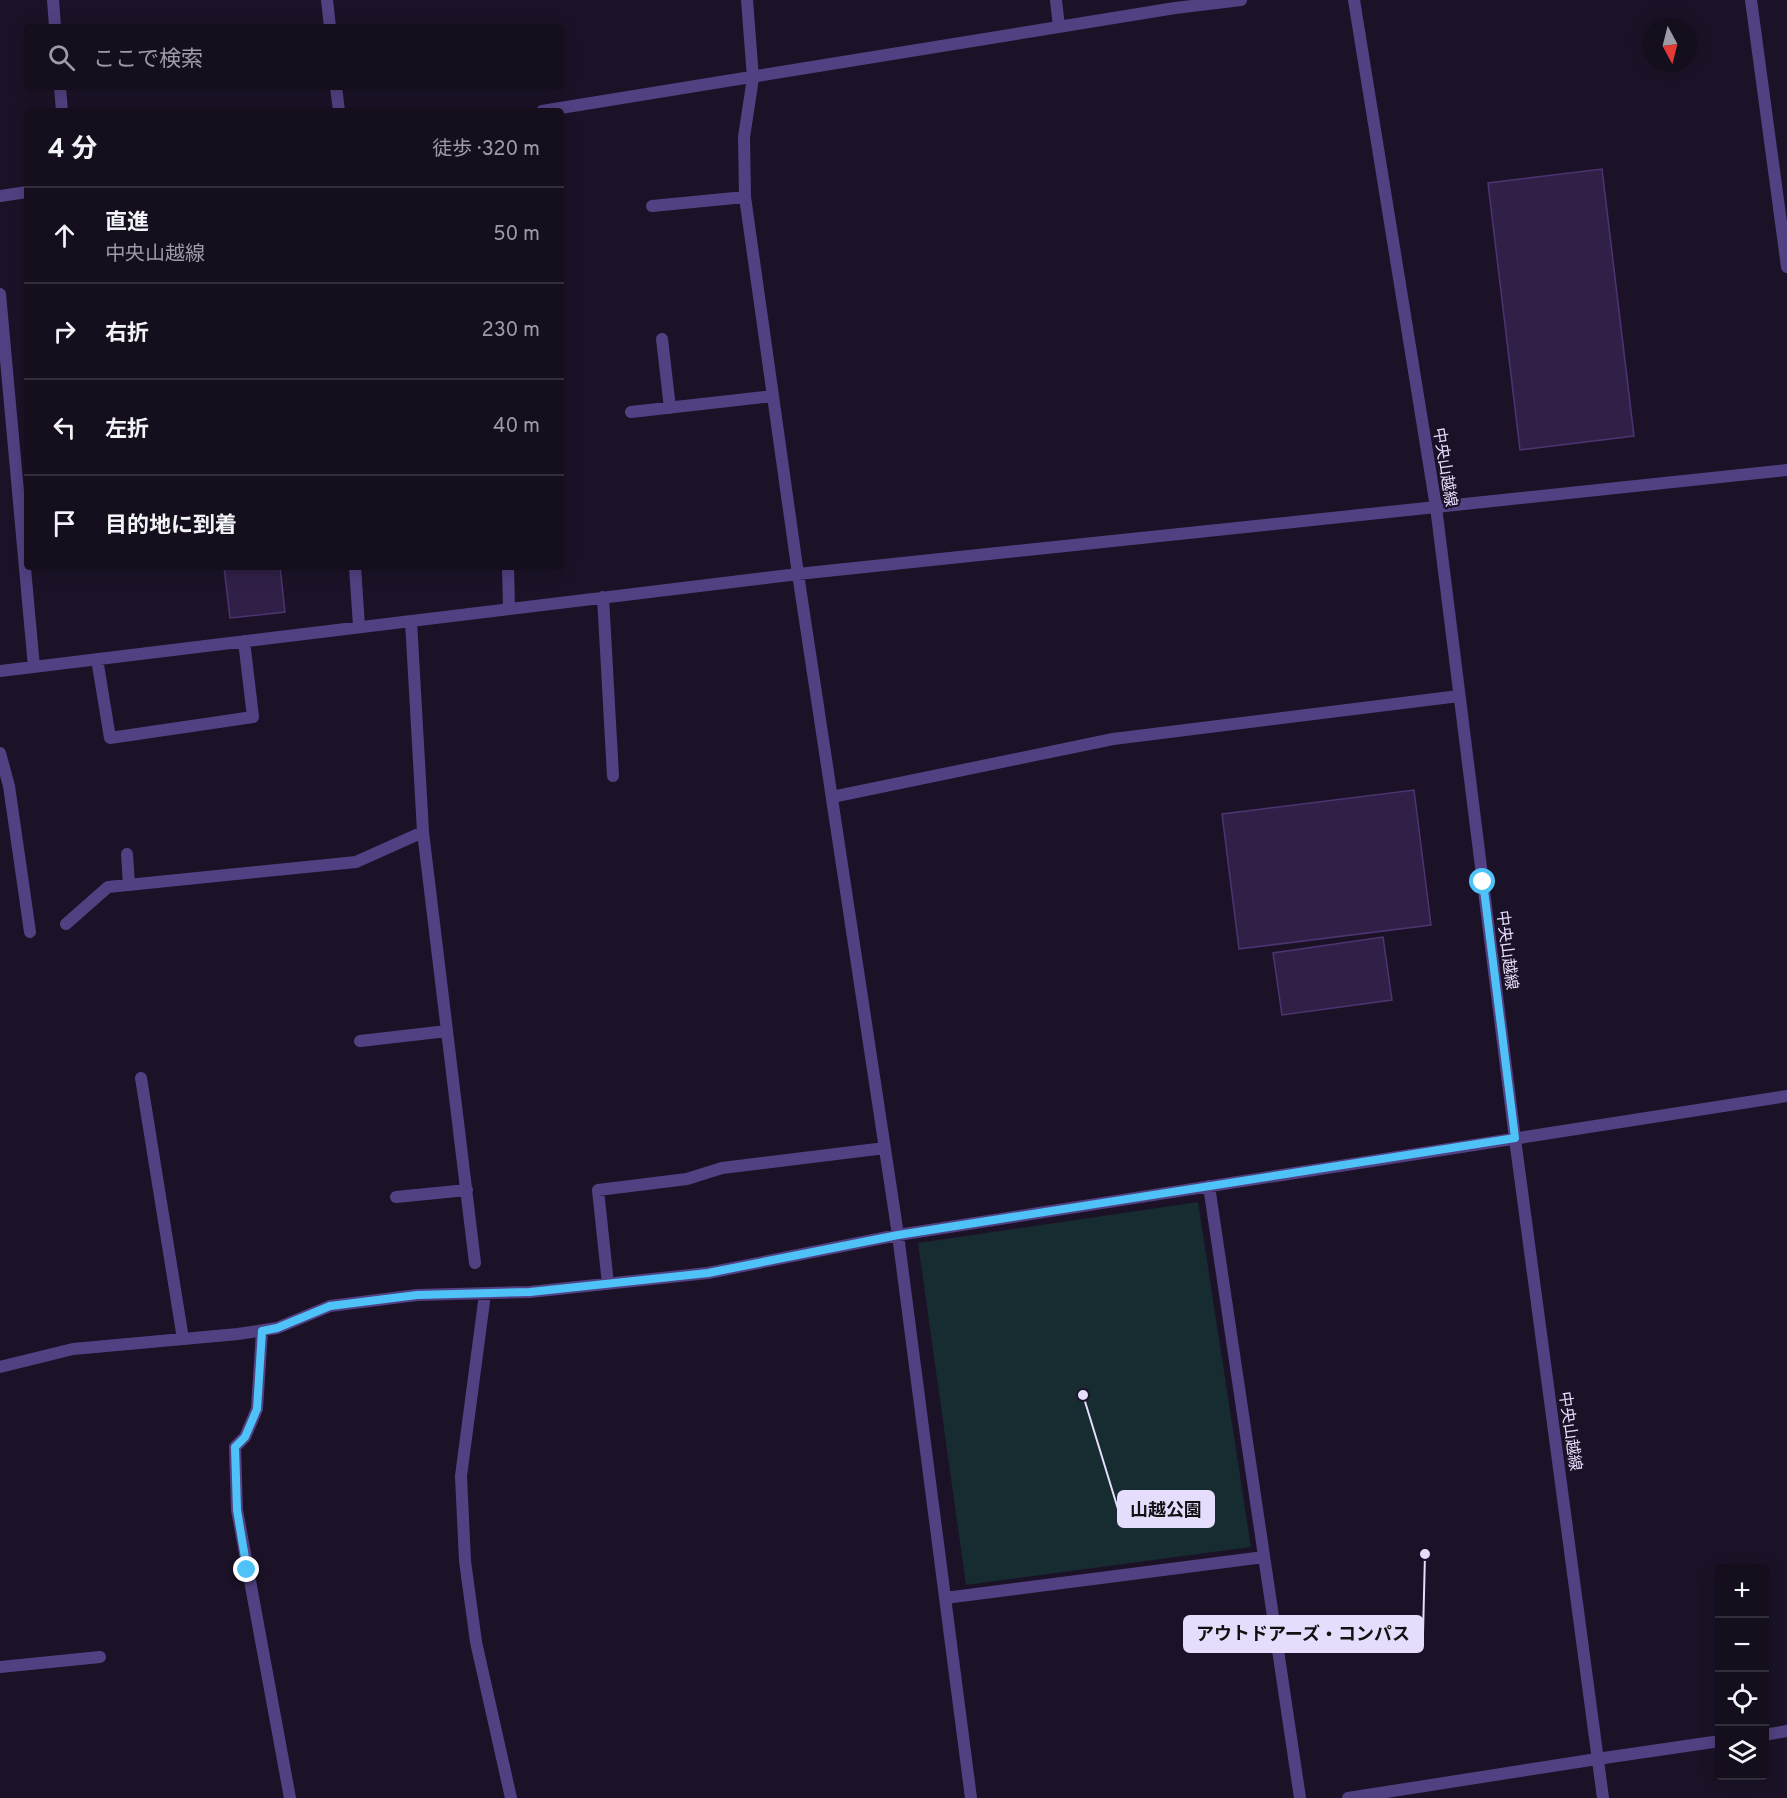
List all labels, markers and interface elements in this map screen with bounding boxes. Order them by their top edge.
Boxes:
north arrow [1643,18,1697,72]
search box [24,24,564,90]
icon: search [45,41,78,74]
text: ここで検索 [93,47,203,74]
text: 4 分 [48,134,97,167]
text: 徒歩 · 320 m [432,137,540,163]
text: 直進 [105,210,149,237]
icon: ahead [48,219,81,252]
text: 50 m [493,222,540,248]
text: 中央山越線 [105,242,205,268]
icon: right [48,315,81,348]
text: 230 m [481,318,540,344]
text: 右折 [105,321,149,348]
icon: left [48,411,81,444]
text: 40 m [493,414,540,440]
text: 左折 [105,417,149,444]
street label: 中央山越線 [1428,426,1460,508]
icon: arrive [48,507,81,540]
text: 目的地に到着 [105,513,237,540]
route start [1469,868,1495,894]
street label: 中央山越線 [1491,909,1521,991]
street label: 中央山越線 [1554,1390,1584,1472]
callout: 山越公園 [1118,1491,1214,1527]
text: 山越公園 [1130,1500,1202,1523]
route end [233,1556,259,1582]
map controls [1715,1564,1769,1780]
button: + [1715,1564,1769,1618]
callout: アウトドアーズ・コンパス [1184,1616,1423,1652]
button: − [1715,1618,1769,1672]
text: アウトドアーズ・コンパス [1196,1624,1410,1647]
button: locate [1715,1672,1769,1726]
button: layers [1715,1726,1769,1780]

